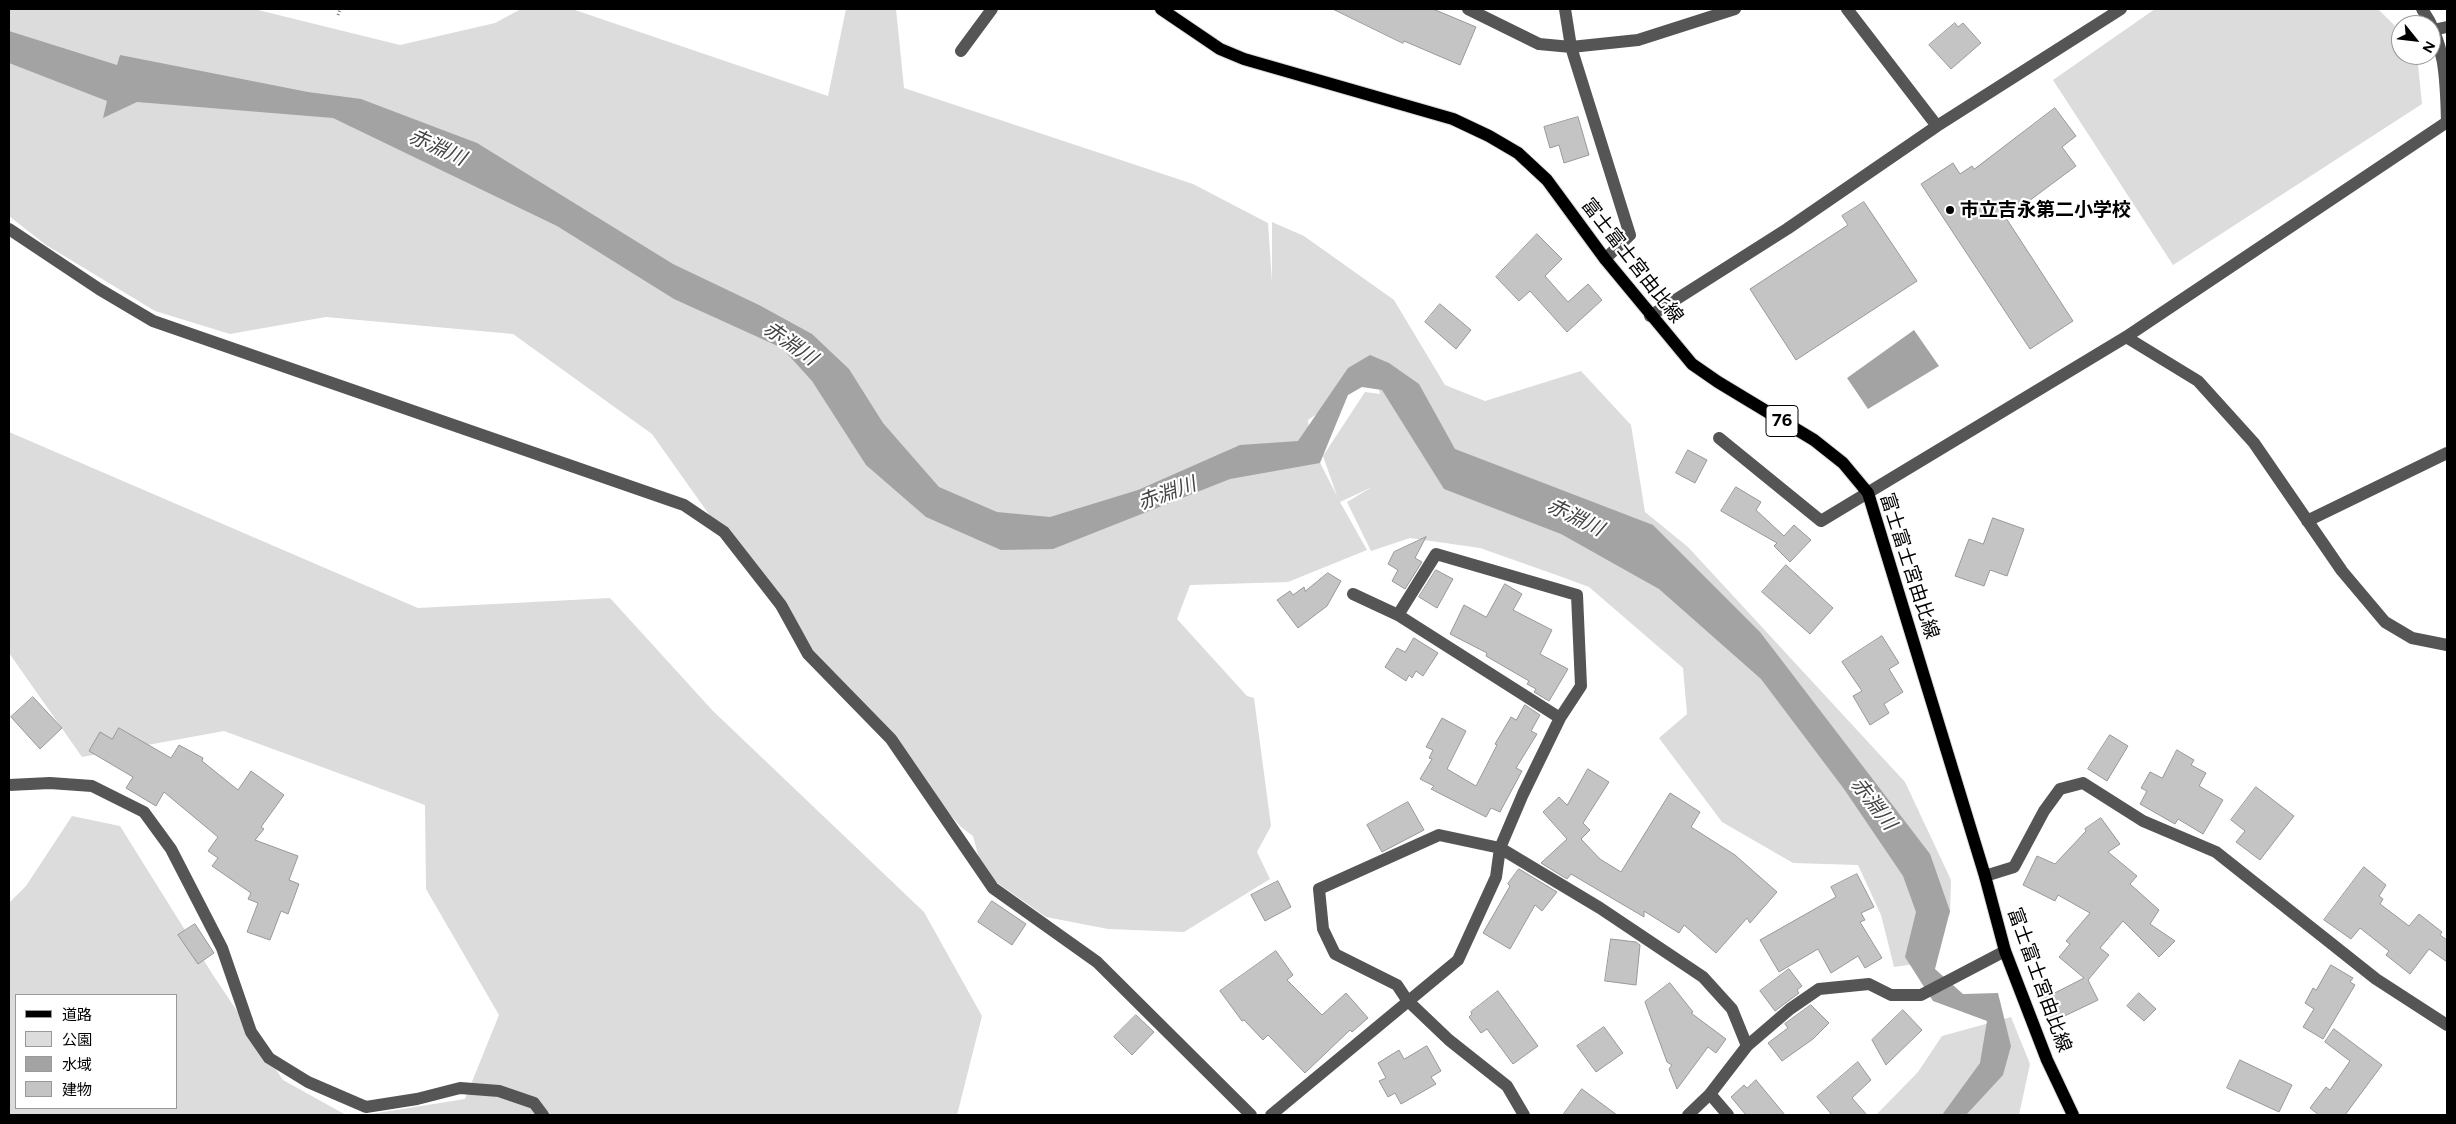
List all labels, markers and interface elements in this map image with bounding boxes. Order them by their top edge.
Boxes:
north arrow [2391,15,2441,65]
text: N [2419,38,2439,56]
water label: 赤淵川 [405,125,469,171]
street label: 富士富士宮由比線 [1576,194,1688,328]
place label: 市立吉永第二小学校 [1960,199,2131,221]
marker: 市立吉永第二小学校 [1944,204,1956,216]
water label: 赤淵川 [759,317,821,371]
road number: 76 [1766,406,1798,436]
water label: 赤淵川 [1135,472,1199,516]
street label: 富士富士宮由比線 [1875,490,1943,642]
water label: 赤淵川 [1543,494,1607,542]
water label: 赤淵川 [1845,773,1901,835]
street label: 富士富士宮由比線 [2002,905,2076,1055]
legend [15,994,178,1109]
text: 道路 [62,1006,92,1024]
text: 公園 [62,1031,92,1049]
text: 水域 [62,1056,92,1074]
text: 建物 [62,1081,92,1099]

